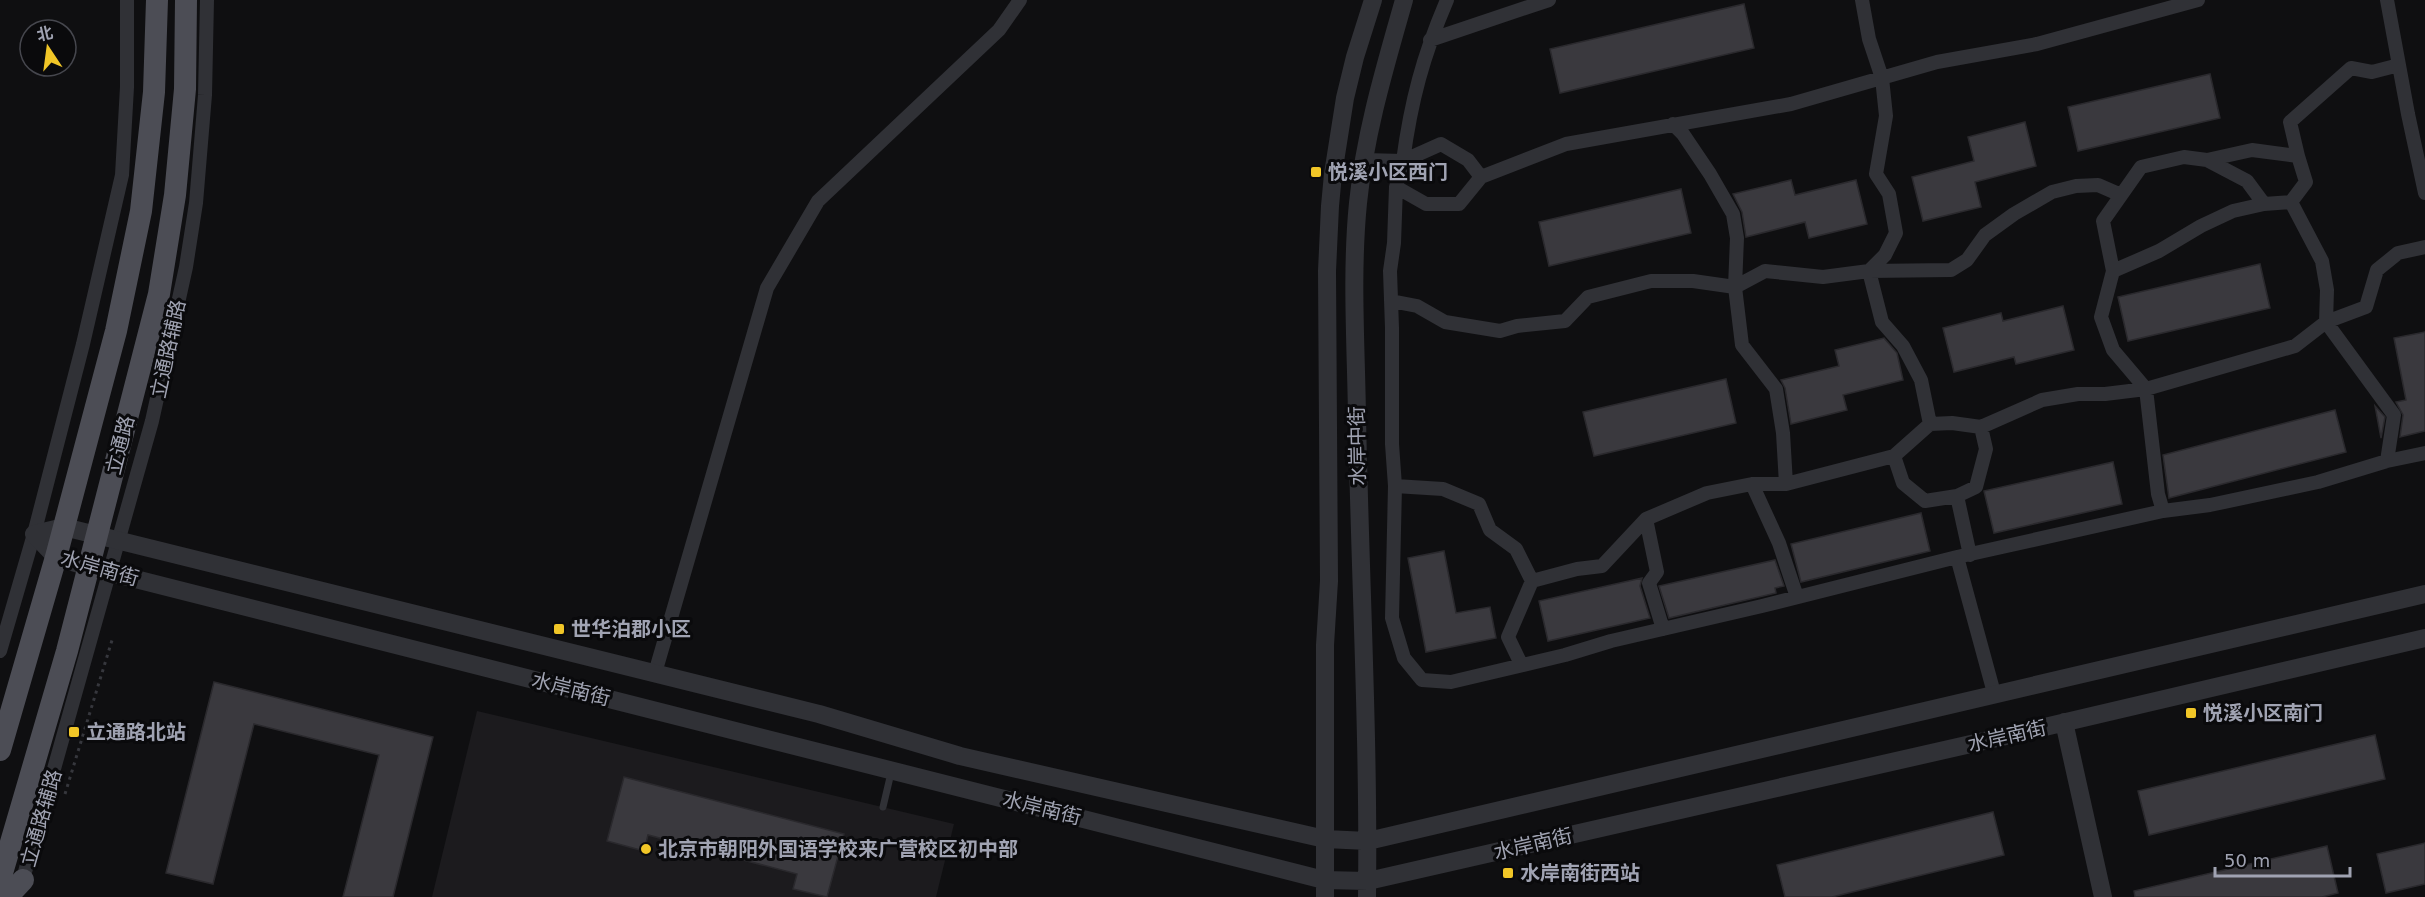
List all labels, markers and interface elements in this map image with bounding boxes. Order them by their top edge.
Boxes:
north arrow [18,18,78,78]
text: 北 [35,23,55,45]
place label: 悦溪小区西门 [1328,160,1448,184]
marker: 悦溪小区西门 [1309,165,1323,179]
street label: 立通路辅路 [146,298,190,400]
street label: 水岸中街 [1344,406,1370,486]
street label: 立通路 [101,413,139,477]
street label: 水岸南街 [58,545,142,591]
place label: 世华泊郡小区 [571,617,691,641]
marker: 世华泊郡小区 [552,622,566,636]
street label: 水岸南街 [529,668,613,710]
place label: 悦溪小区南门 [2203,701,2323,725]
marker: 悦溪小区南门 [2184,706,2198,720]
street label: 水岸南街 [1965,715,2049,757]
place label: 立通路北站 [86,720,186,744]
marker: 立通路北站 [67,725,81,739]
street label: 立通路辅路 [16,767,66,869]
street label: 水岸南街 [1000,787,1084,829]
street label: 水岸南街 [1491,823,1575,865]
place label: 北京市朝阳外国语学校来广营校区初中部 [658,837,1018,861]
scale bar [2215,840,2350,878]
marker: 北京市朝阳外国语学校来广营校区初中部 [639,842,653,856]
text: 50 m [2224,850,2270,871]
place label: 水岸南街西站 [1520,861,1640,885]
marker: 水岸南街西站 [1501,866,1515,880]

